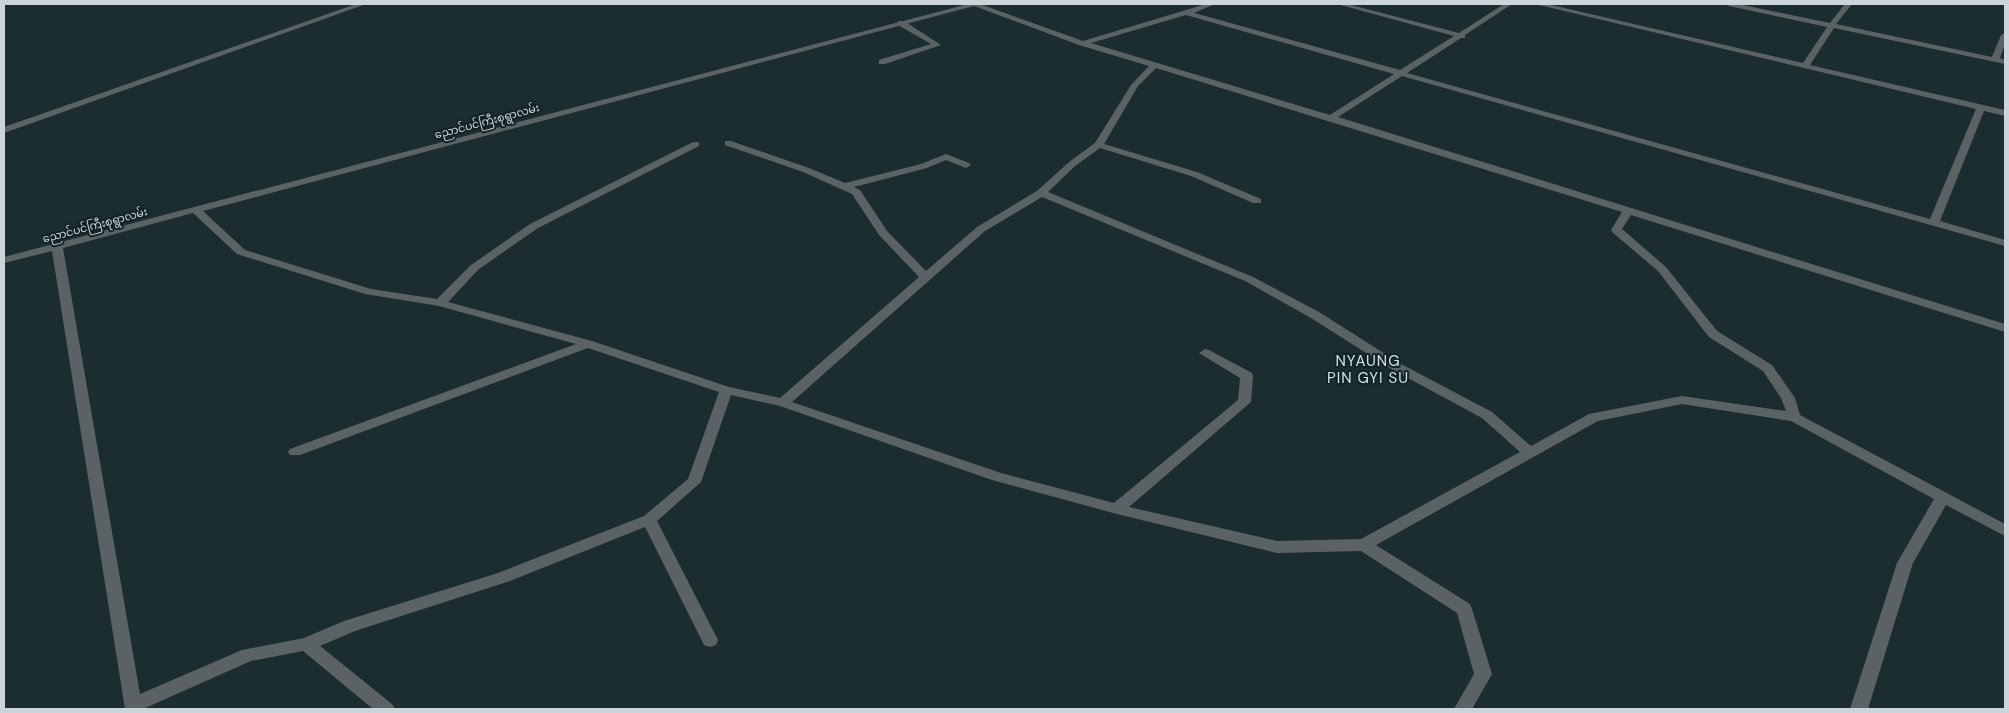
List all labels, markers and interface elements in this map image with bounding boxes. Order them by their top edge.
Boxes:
street label: ညောင်ပင်ကြီးစုရွာလမ်း [433,100,542,144]
street label: ညောင်ပင်ကြီးစုရွာလမ်း [41,204,150,248]
district label: NYAUNG PIN GYI SU [1327,351,1409,388]

